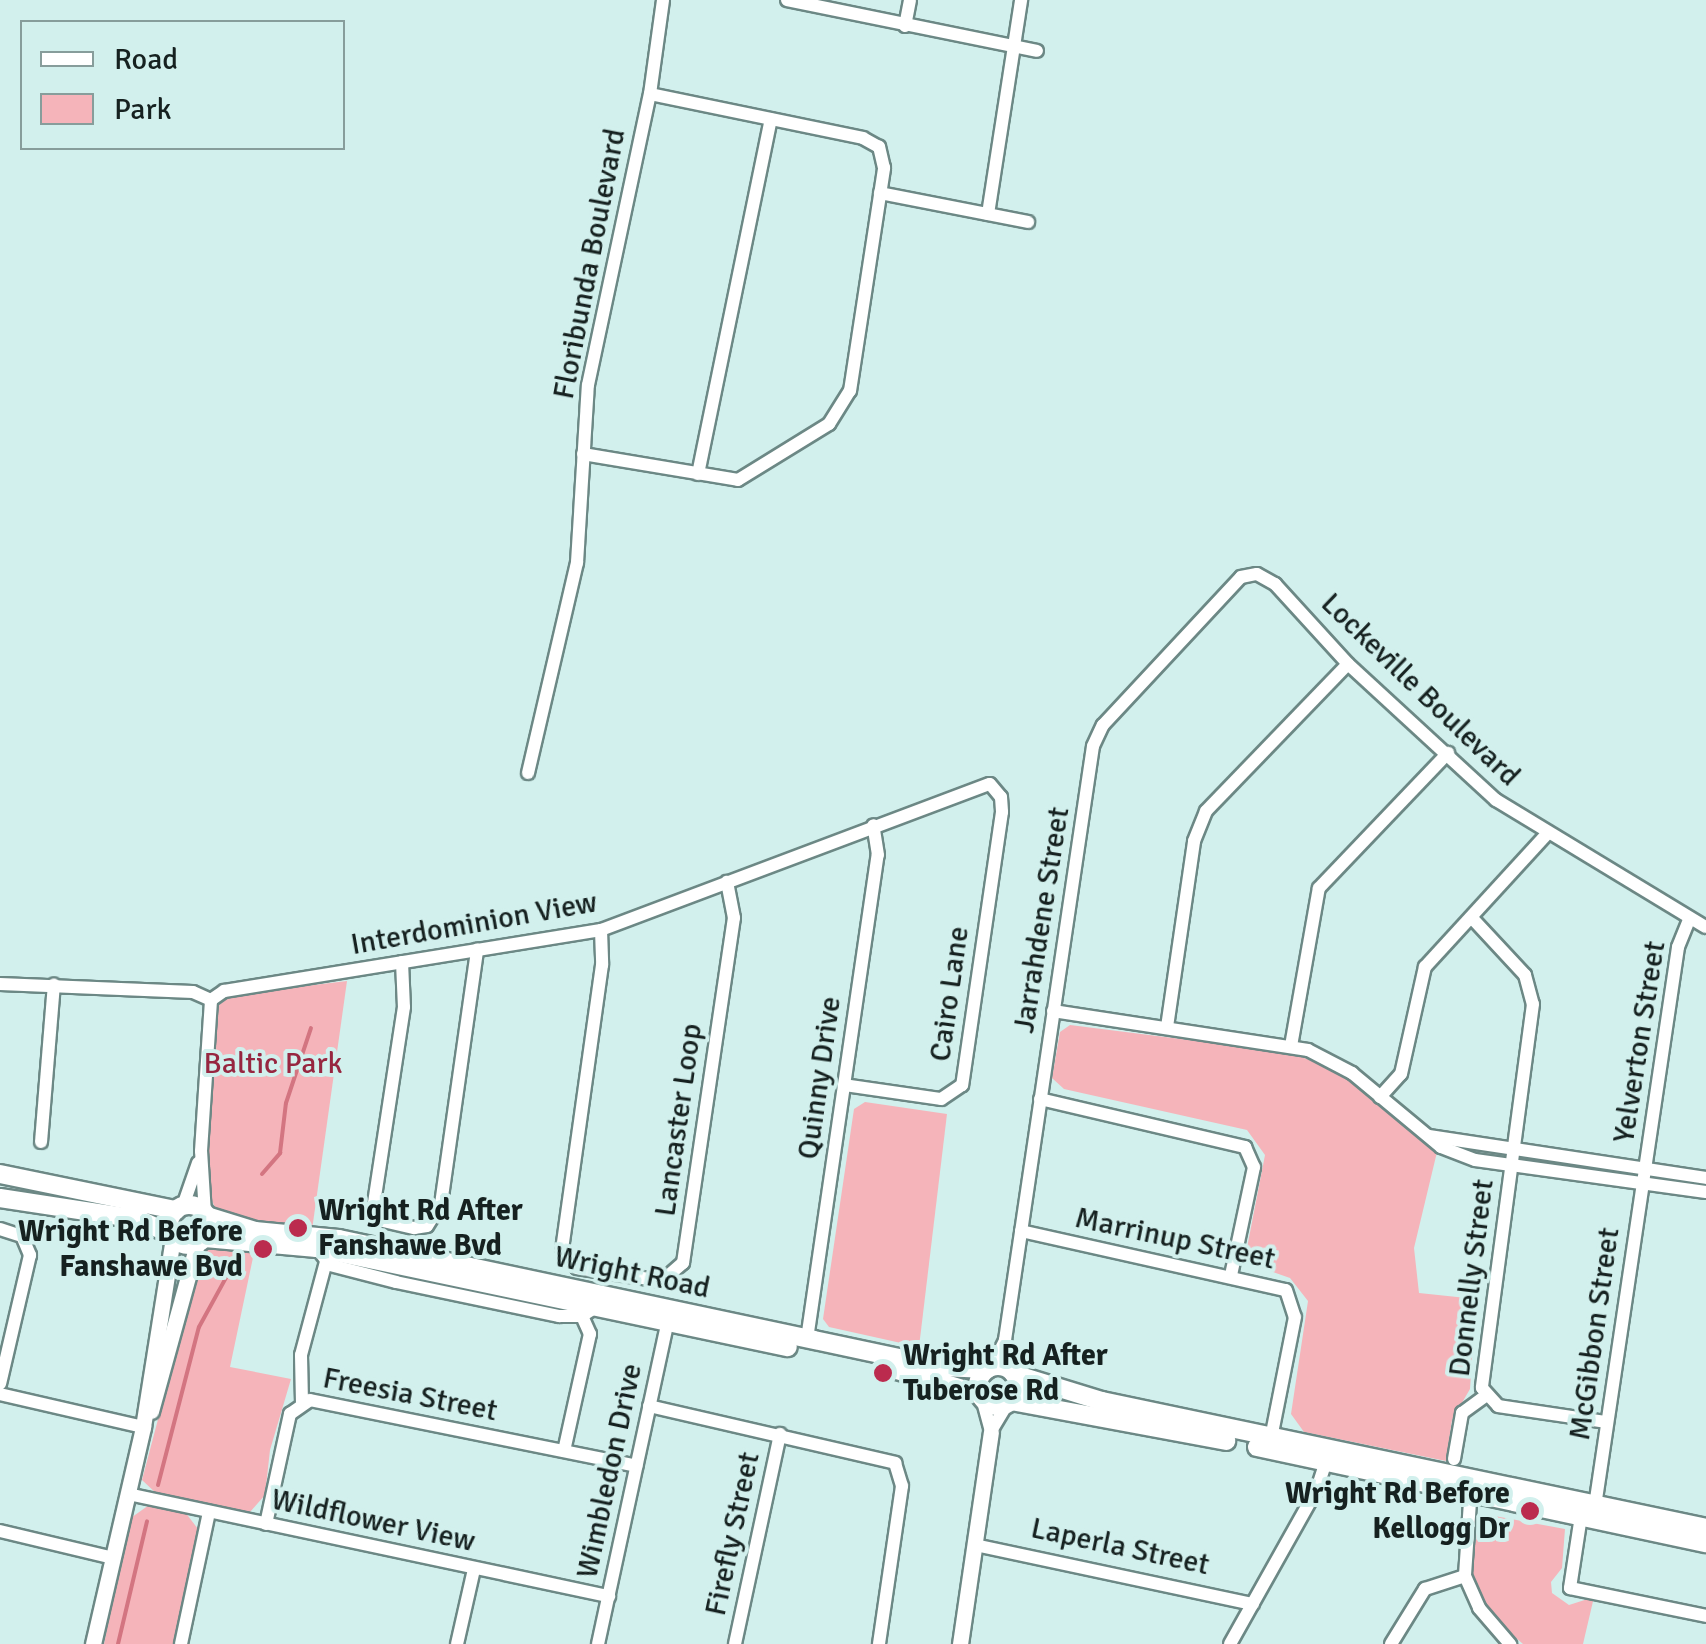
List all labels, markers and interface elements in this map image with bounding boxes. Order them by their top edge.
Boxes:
legend [20,20,345,150]
text: Road [114,41,178,78]
text: Park [114,91,172,128]
street label: Floribunda Boulevard [546,126,634,402]
street label: Lockeville Boulevard [1313,586,1527,794]
street label: Jarrahdene Street [1006,804,1078,1036]
street label: Interdominion View [348,885,600,963]
street label: Cairo Lane [923,924,977,1064]
street label: Yelverton Street [1606,939,1674,1145]
street label: Quinny Drive [791,994,849,1162]
street label: Lancaster Loop [648,1021,710,1219]
park label: Baltic Park [204,1046,342,1082]
street label: Donnelly Street [1442,1177,1502,1379]
place label: Wright Rd After Fanshawe Bvd [318,1193,523,1264]
street label: Marrinup Street [1072,1200,1278,1278]
place label: Wright Rd Before Fanshawe Bvd [18,1214,243,1284]
marker: Wright Rd After Fanshawe Bvd [287,1217,309,1239]
street label: McGibbon Street [1562,1225,1628,1443]
marker: Wright Rd Before Fanshawe Bvd [252,1238,274,1260]
street label: Wright Road [551,1239,713,1307]
place label: Wright Rd After Tuberose Rd [903,1338,1108,1408]
street label: Freesia Street [320,1360,500,1430]
street label: Wimbledon Drive [570,1360,650,1582]
marker: Wright Rd After Tuberose Rd [872,1362,894,1384]
street label: Firefly Street [698,1449,768,1619]
place label: Wright Rd Before Kellogg Dr [1285,1476,1510,1546]
street label: Wildflower View [268,1482,478,1560]
marker: Wright Rd Before Kellogg Dr [1519,1500,1541,1522]
street label: Laperla Street [1028,1511,1212,1583]

